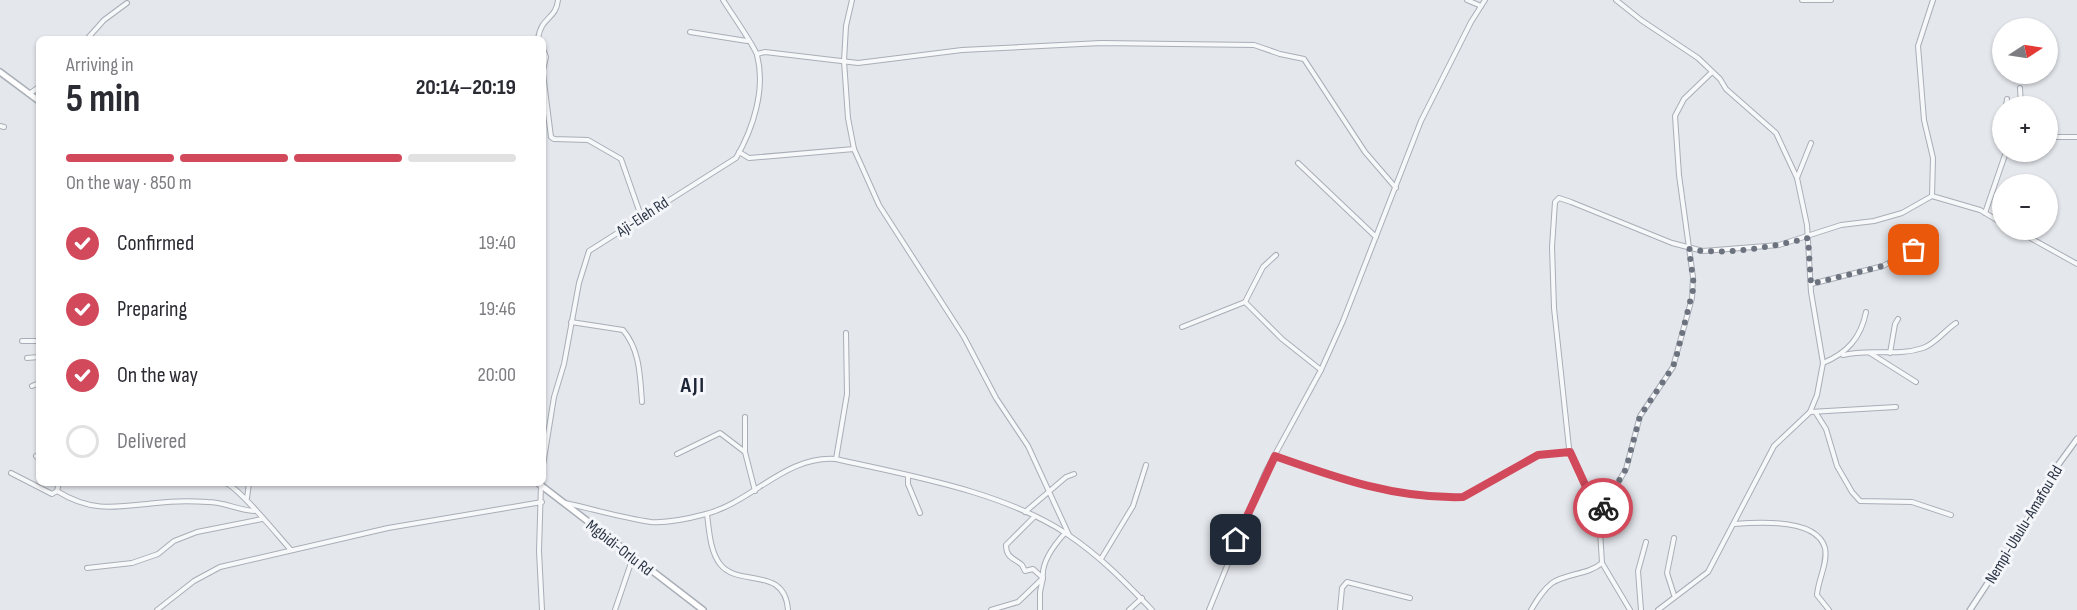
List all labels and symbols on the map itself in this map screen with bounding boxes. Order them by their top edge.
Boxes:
north arrow [1992,18,2058,84]
street label: Aji-Eleh Rd [612,193,672,242]
pin [1888,224,1939,275]
district label: AJI [679,372,706,399]
street label: Nempi-Ubulu-Amafou Rd [1982,462,2067,587]
courier [1573,478,1633,538]
pin [1210,514,1261,565]
street label: Mgbidi-Orlu Rd [582,516,656,580]

